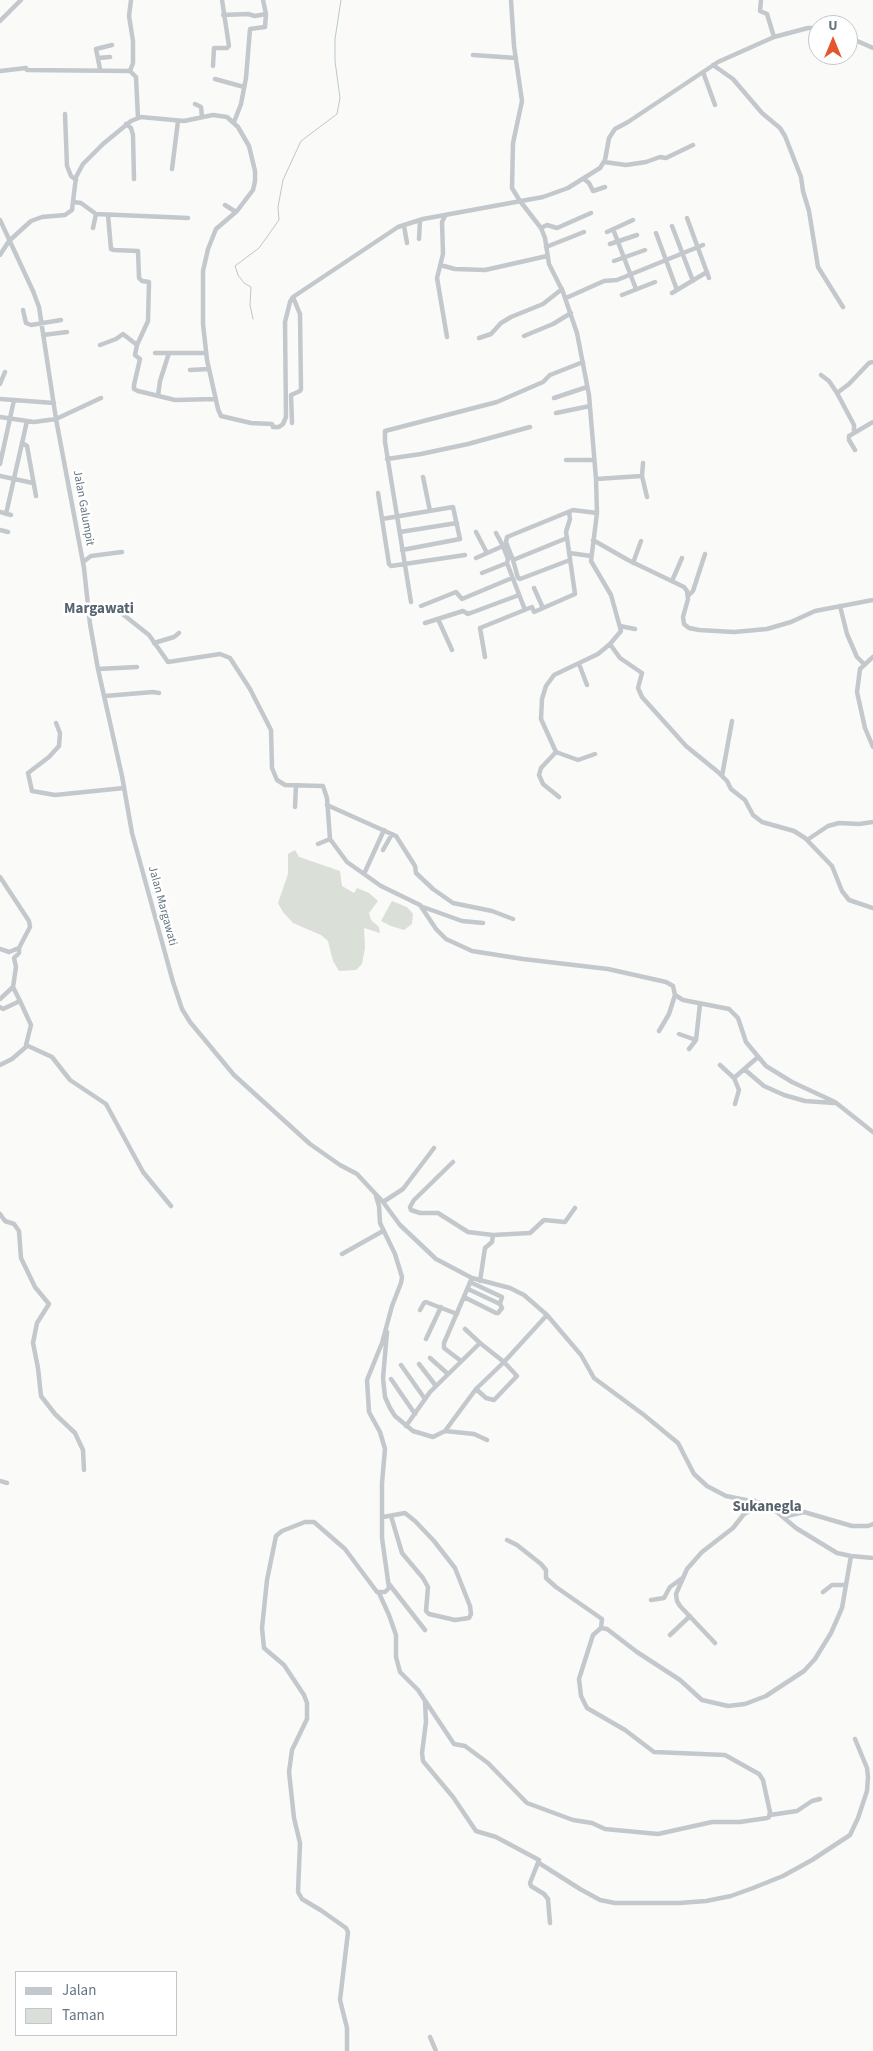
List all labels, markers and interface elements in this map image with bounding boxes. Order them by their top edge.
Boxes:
north arrow [808,15,858,65]
text: U [828,16,838,36]
street label: Jalan Galumpit [69,469,97,547]
district label: Margawati [64,601,134,619]
street label: Jalan Margawati [144,865,180,947]
district label: Sukanegla [732,1499,802,1517]
legend [15,1971,178,2036]
text: Jalan [62,1980,96,2001]
text: Taman [62,2005,105,2026]

